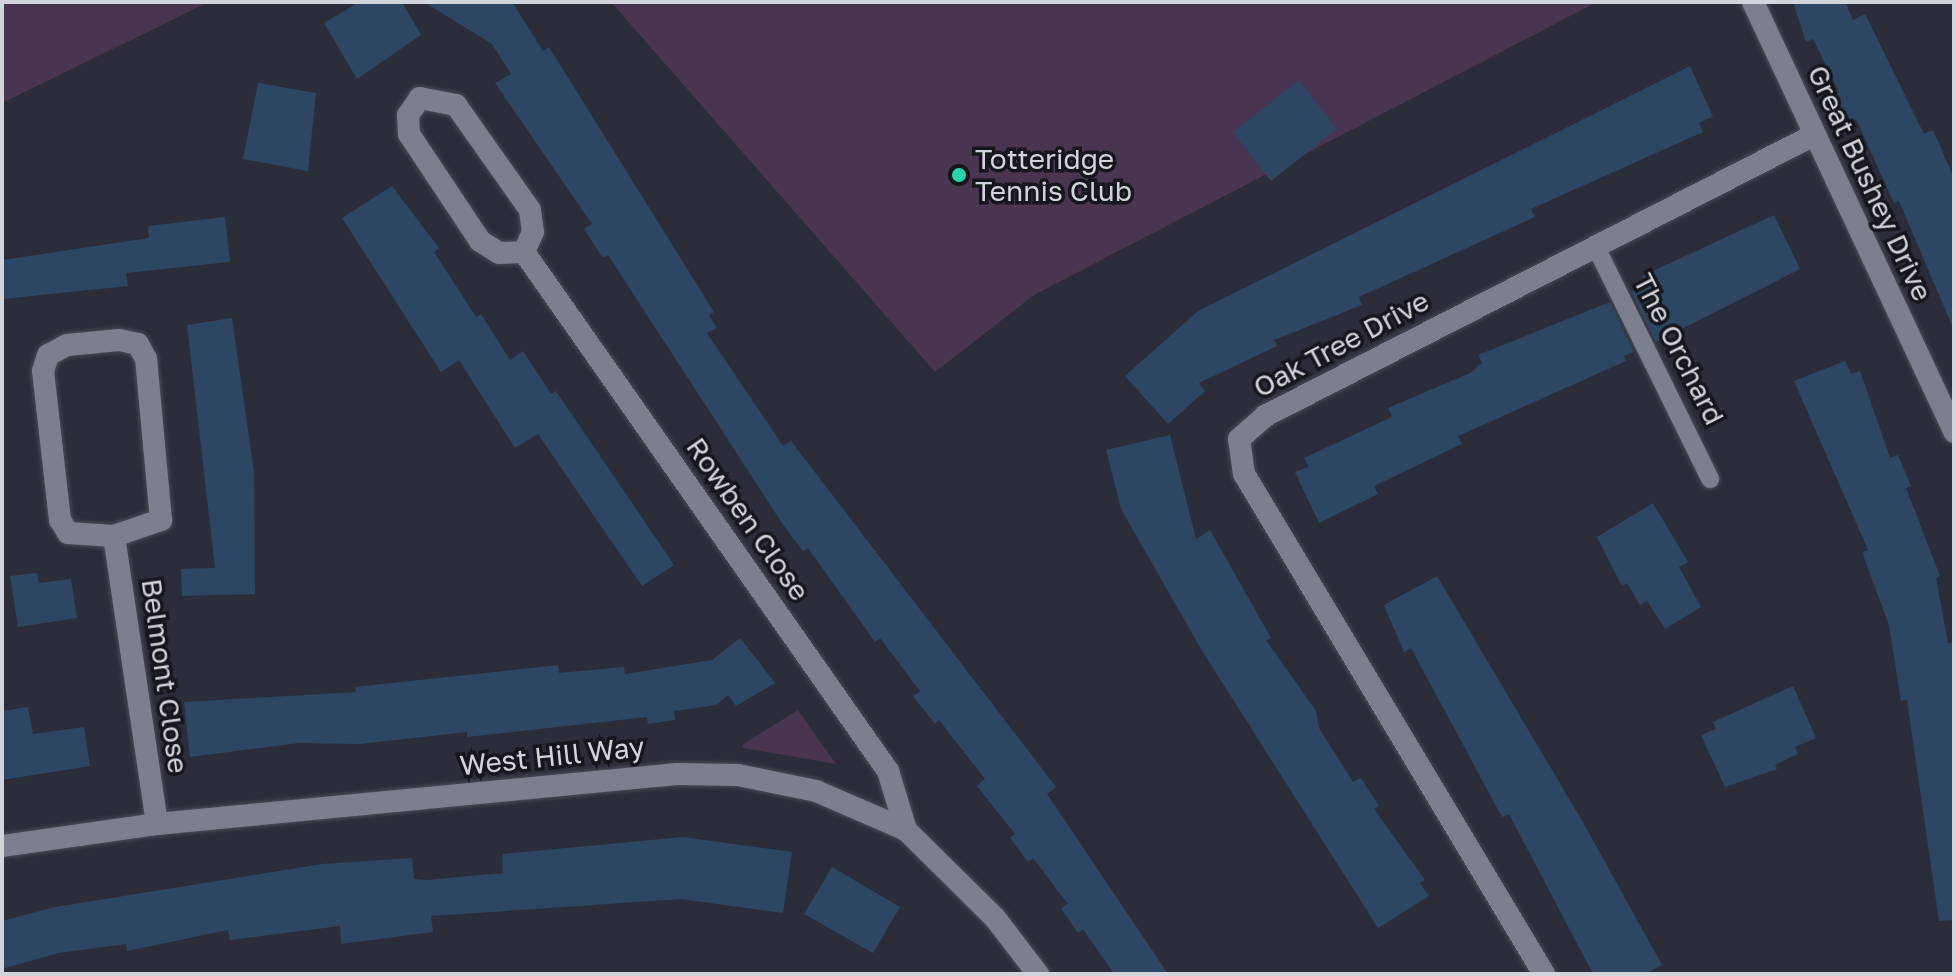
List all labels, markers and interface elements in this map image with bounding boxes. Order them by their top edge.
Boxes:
street label: Great Bushey Drive [1801,60,1939,306]
place label: Totteridge Tennis Club [975,142,1132,208]
marker: Totteridge Tennis Club [950,166,968,184]
street label: The Orchard [1626,268,1732,430]
street label: Oak Tree Drive [1248,284,1434,404]
street label: Rowben Close [679,431,817,607]
street label: Belmont Close [135,576,195,776]
street label: West Hill Way [458,730,646,782]

